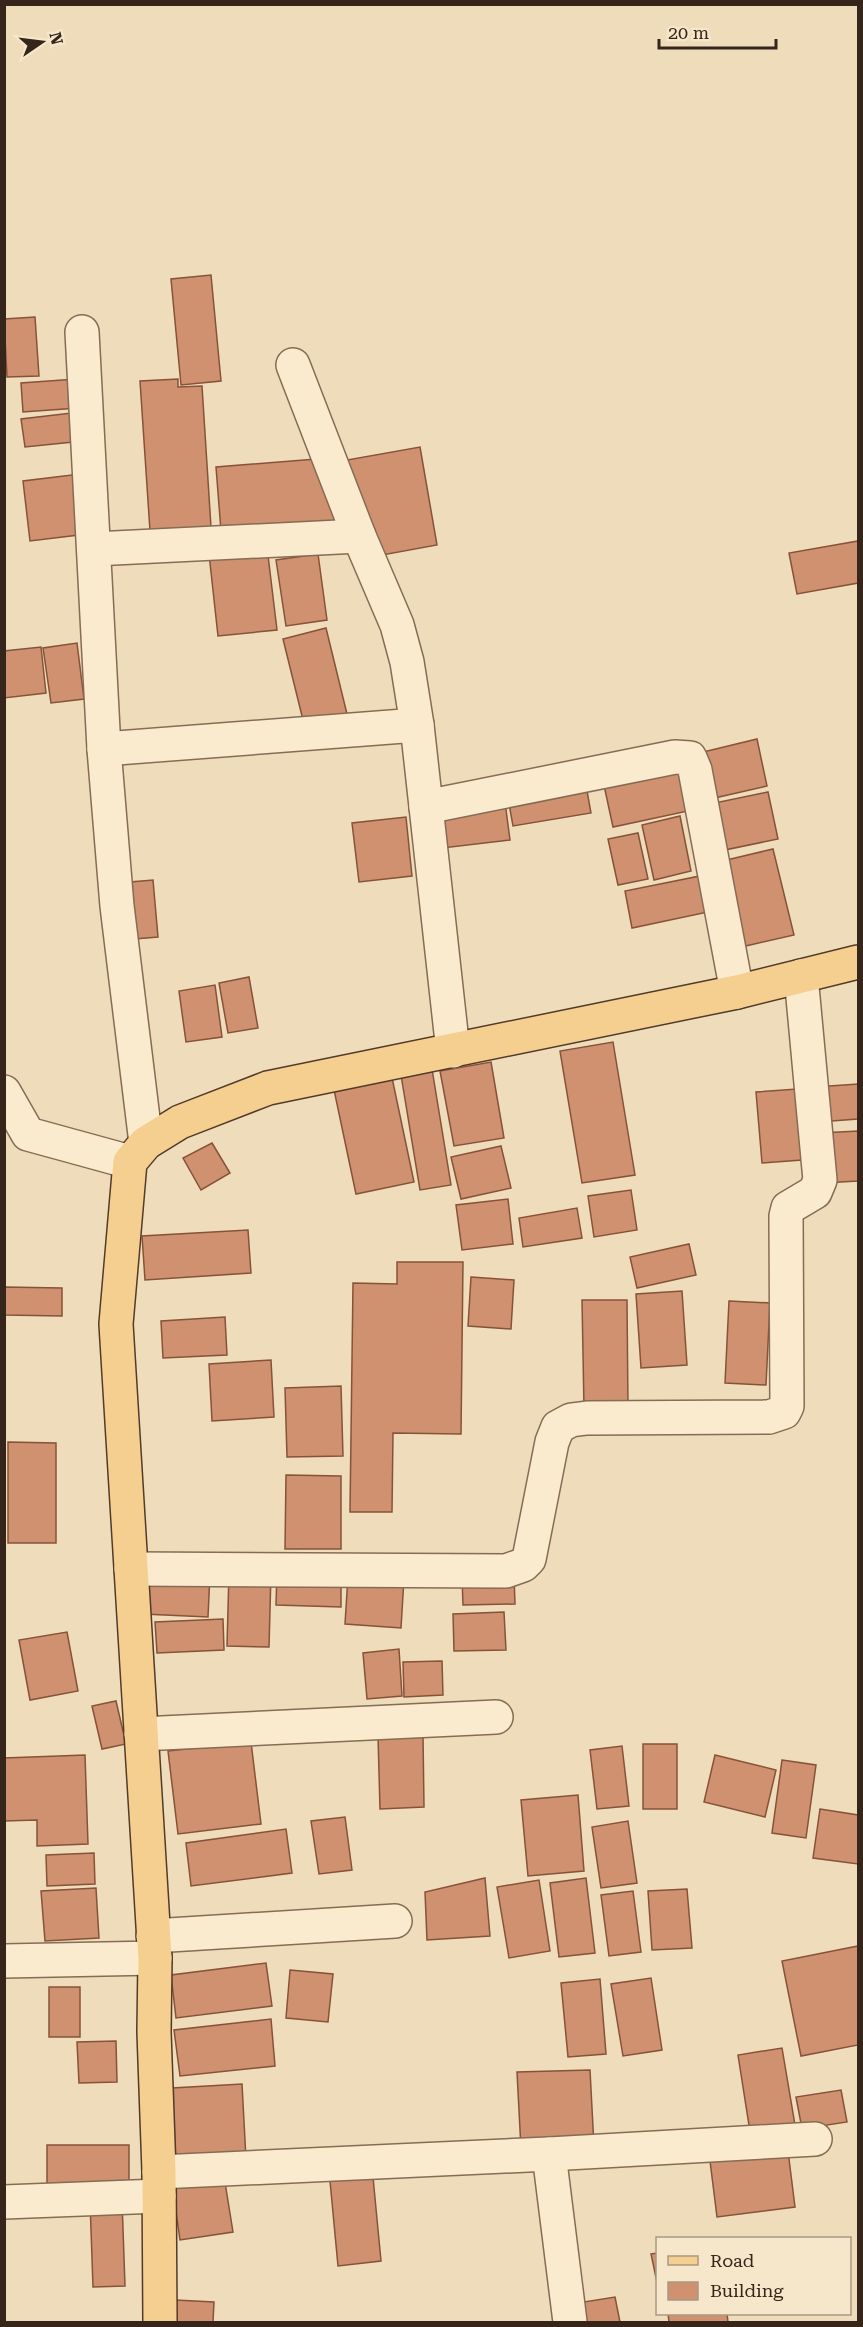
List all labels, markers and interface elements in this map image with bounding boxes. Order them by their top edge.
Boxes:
north arrow [12,12,72,72]
scale bar [659,12,776,50]
text: 20 m [668,22,709,43]
text: N [45,30,67,47]
legend [656,2237,851,2315]
text: Road [710,2250,755,2271]
text: Building [710,2280,784,2301]

